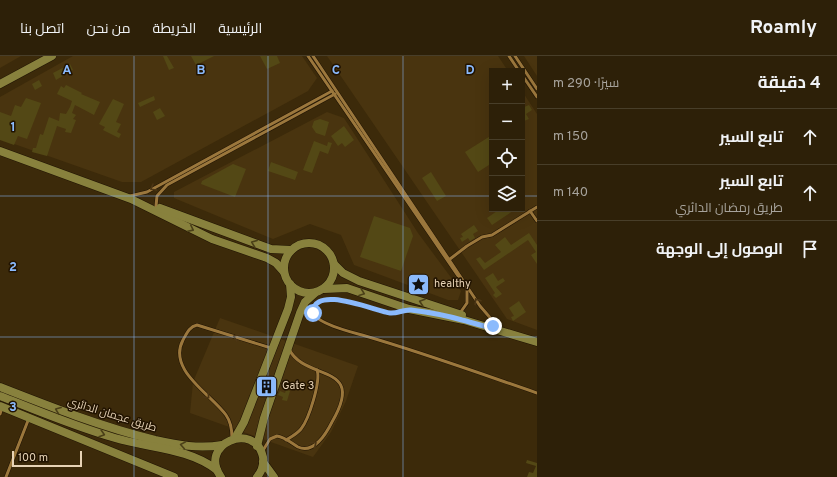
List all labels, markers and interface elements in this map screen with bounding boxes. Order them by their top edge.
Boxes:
text: Roamly [750,16,817,40]
text: اتصل بنا [20,21,65,38]
text: من نحن [87,21,131,38]
text: الخريطة [153,21,196,38]
text: الرئيسية [218,21,262,38]
text: A [62,63,72,79]
text: B [197,63,206,79]
text: C [332,63,340,79]
text: D [465,63,475,79]
map controls [489,68,525,212]
button: + [489,68,525,104]
text: 4 دقيقة [758,73,821,95]
text: سيرًا · 290 m [553,76,619,92]
button: − [489,104,525,140]
text: 1 [10,120,16,136]
icon: ahead [799,126,821,148]
text: 150 m [553,129,588,145]
text: تابع السير [720,129,783,148]
button: locate [489,140,525,176]
text: تابع السير [720,173,783,192]
button: layers [489,176,525,212]
icon: ahead [799,182,821,204]
one-way arrow [150,183,158,190]
text: 140 m [553,185,588,201]
text: طريق رمضان الدائري [675,201,783,217]
one-way arrow [187,224,194,232]
icon: arrive [799,238,821,260]
one-way arrow [250,239,257,247]
text: الوصول إلى الوجهة [656,241,783,260]
text: 2 [9,260,17,276]
place icon: healthy [406,271,432,297]
place label: healthy [434,277,471,291]
one-way arrow [358,288,365,296]
one-way arrow [418,298,425,306]
one-way arrow [474,298,482,305]
route start [304,304,322,322]
route end [484,317,502,335]
one-way arrow [233,333,240,342]
building icon: Gate 3 [254,373,280,399]
place label: Gate 3 [282,379,314,393]
one-way arrow [203,391,210,399]
street label: طريق عجمان الدائري [65,395,158,436]
text: 3 [9,400,17,416]
one-way arrow [55,406,62,414]
one-way arrow [99,429,106,438]
one-way arrow [310,441,317,448]
one-way arrow [180,442,186,450]
scale bar [12,449,82,468]
text: 100 m [18,451,48,465]

